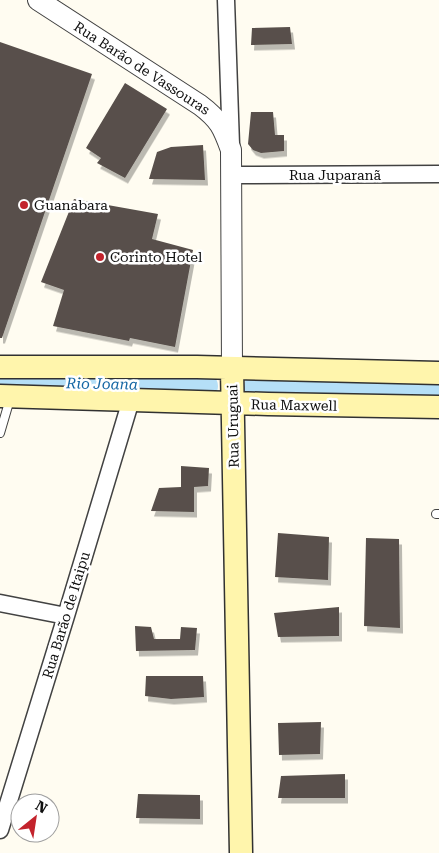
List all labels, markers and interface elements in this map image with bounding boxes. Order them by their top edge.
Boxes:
street label: Rua Barão de Vassouras [71,18,213,118]
street label: Rua Juparanã [289,167,381,183]
place label: Guanabara [34,197,108,213]
marker: Guanabara [18,199,30,211]
place label: Corinto Hotel [110,249,203,265]
marker: Corinto Hotel [94,251,106,263]
water label: Rio Joana [65,374,138,394]
street label: Rua Uruguai [224,384,242,468]
street label: Rua Maxwell [251,396,338,414]
street label: Rua Barão de Itaipu [39,549,93,680]
north arrow [10,793,60,843]
text: N [33,797,50,816]

